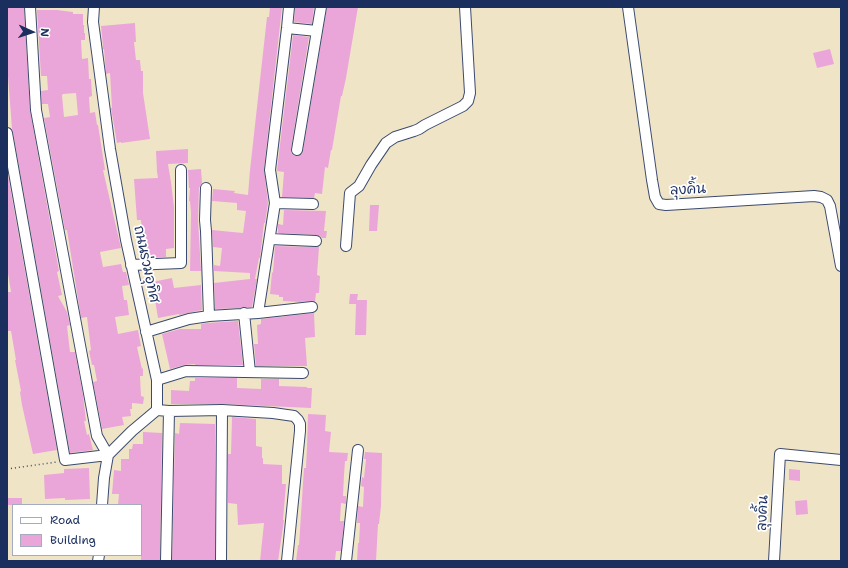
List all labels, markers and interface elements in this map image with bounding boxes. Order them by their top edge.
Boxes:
north arrow [12,12,52,52]
text: N [37,28,52,37]
street label: ลุงคิ้น [670,181,706,199]
street label: ถนนร่วมอุทิศ [130,224,162,304]
street label: ลุงคิ้น [754,495,772,531]
legend [12,504,142,556]
text: Road [50,512,80,528]
text: Building [50,532,96,548]

